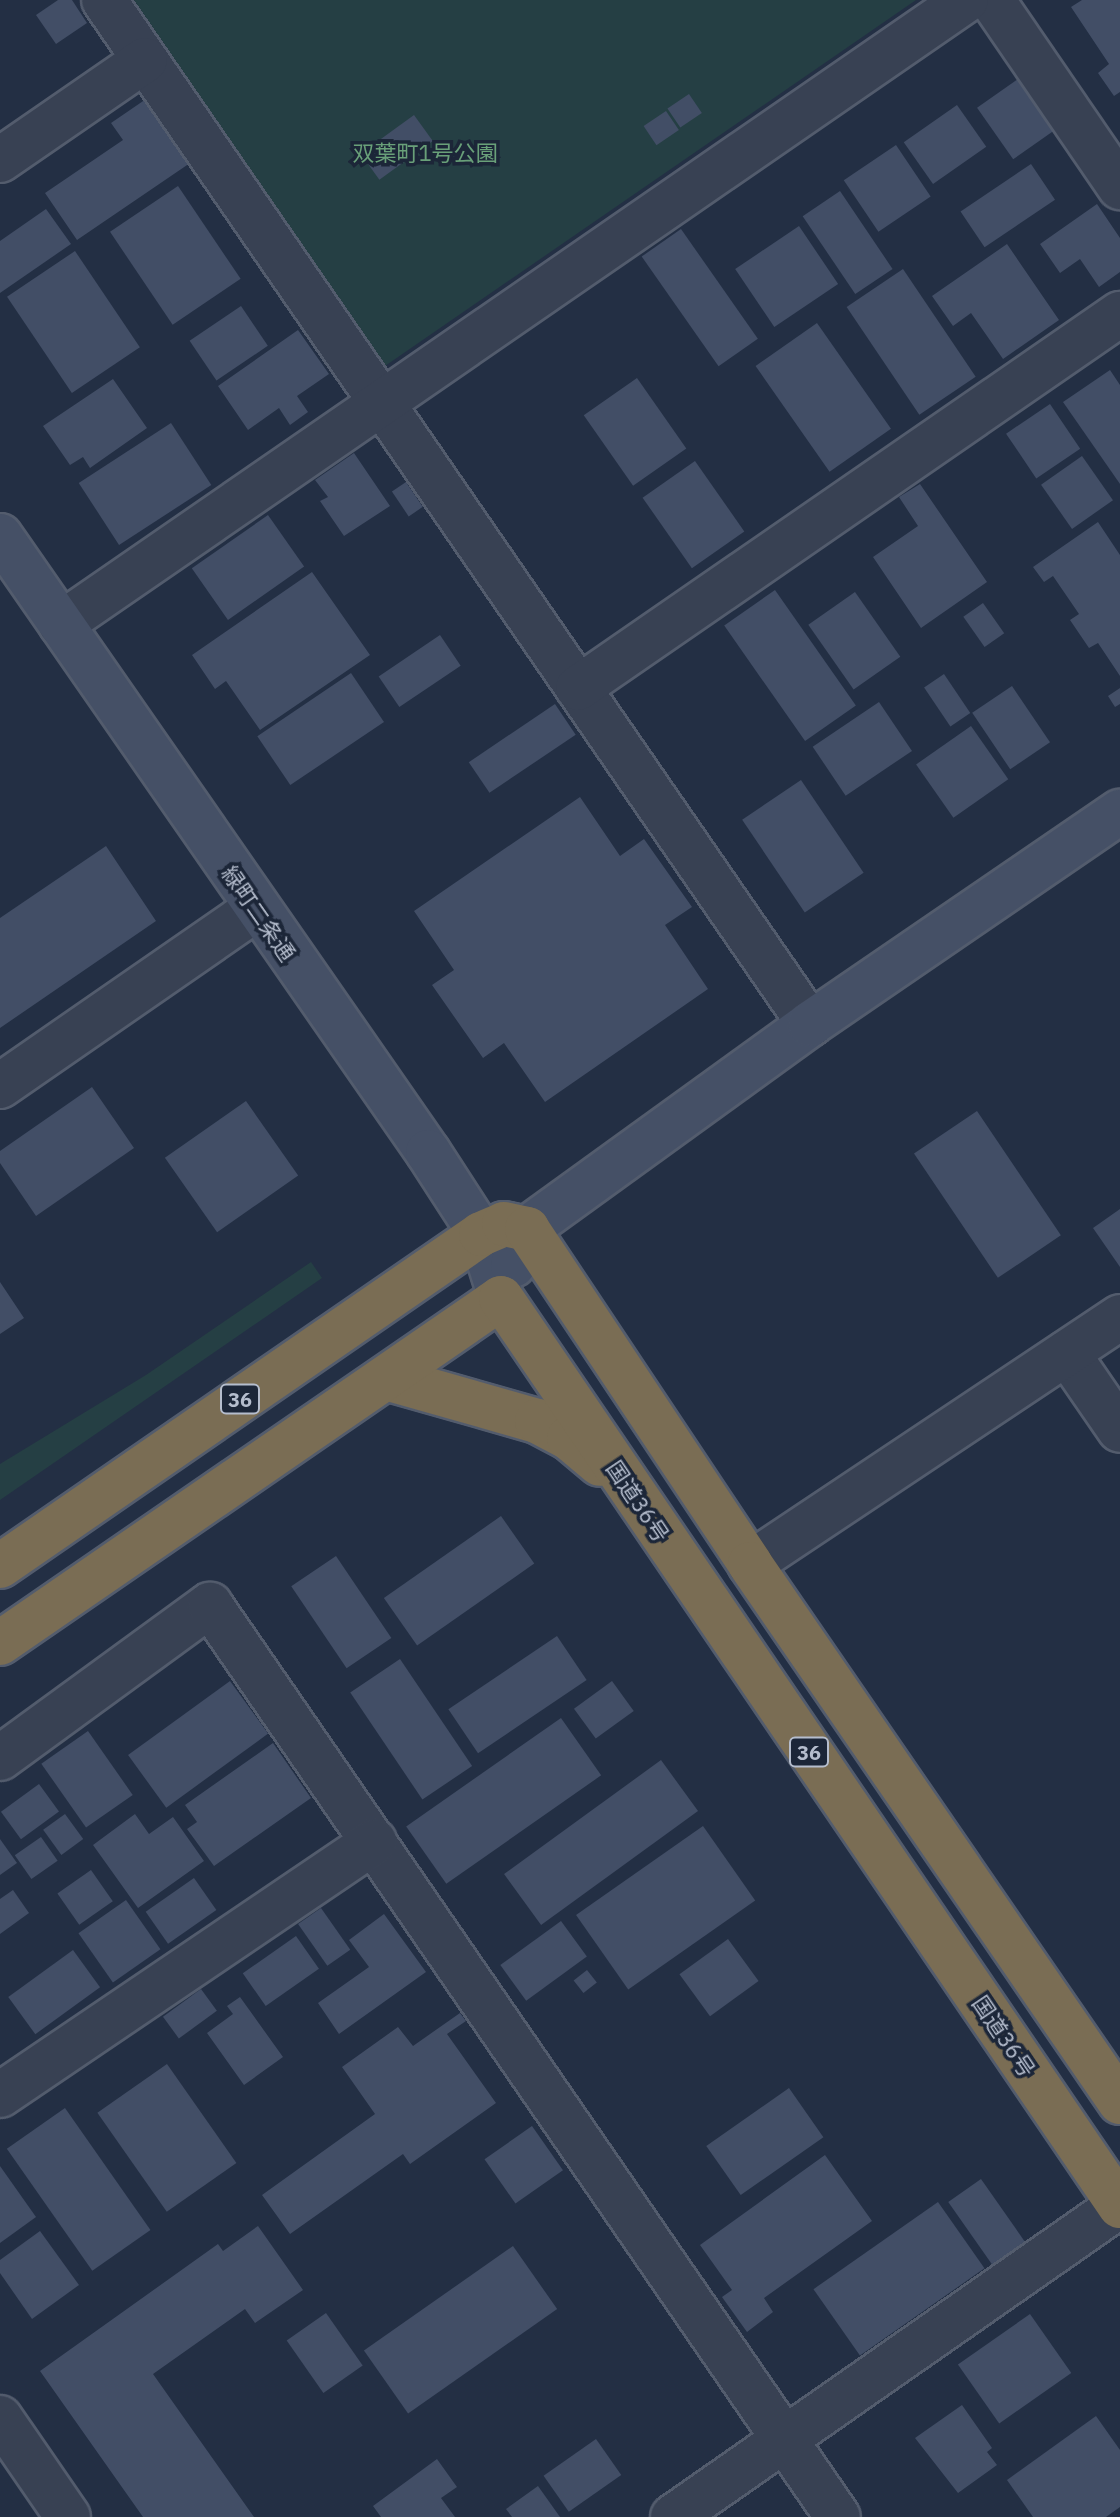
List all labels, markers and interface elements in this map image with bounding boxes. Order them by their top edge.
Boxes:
park label: 双葉町1号公園 [352,140,498,166]
street label: 緑町二条通 [217,860,301,966]
road number: 36 [220,1383,260,1415]
street label: 国道36号 [601,1455,675,1547]
road number: 36 [789,1736,829,1768]
street label: 国道36号 [967,1990,1041,2082]

